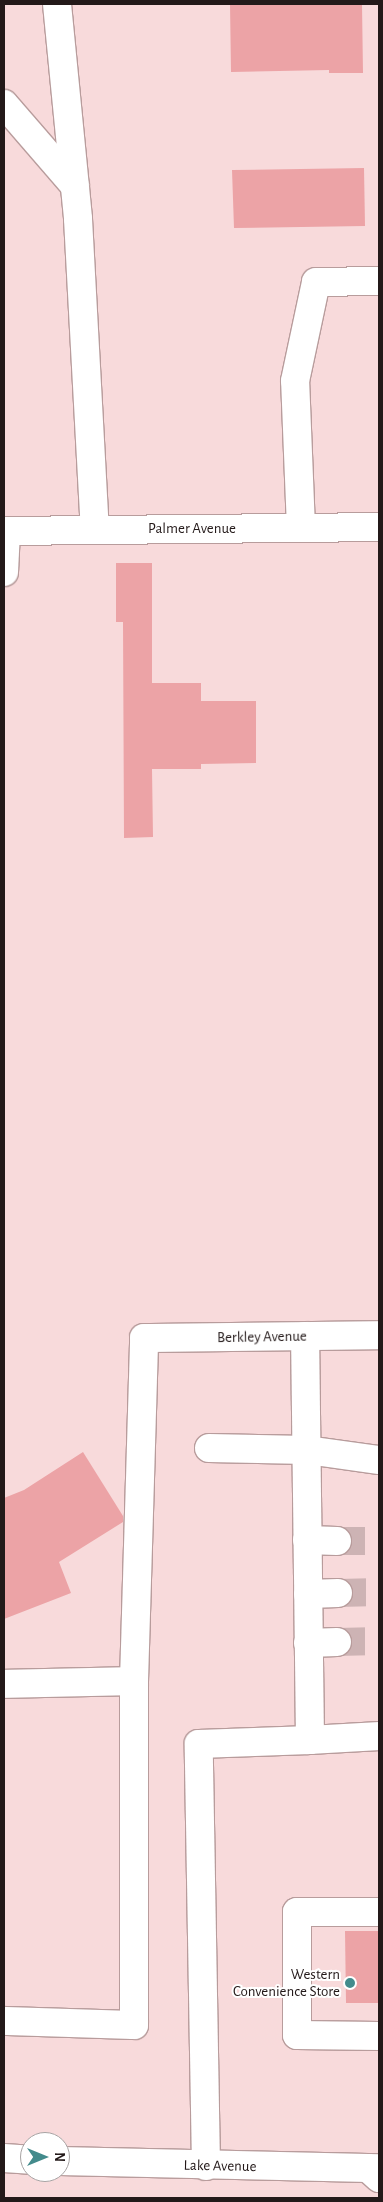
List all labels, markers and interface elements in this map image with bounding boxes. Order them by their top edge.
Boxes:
street label: Palmer Avenue [148,520,236,538]
street label: Berkley Avenue [217,1327,307,1347]
place label: Western Convenience Store [233,1965,340,2000]
marker: Western Convenience Store [344,1977,356,1989]
north arrow [20,2132,70,2182]
text: N [52,2152,66,2162]
street label: Lake Avenue [183,2156,257,2176]

